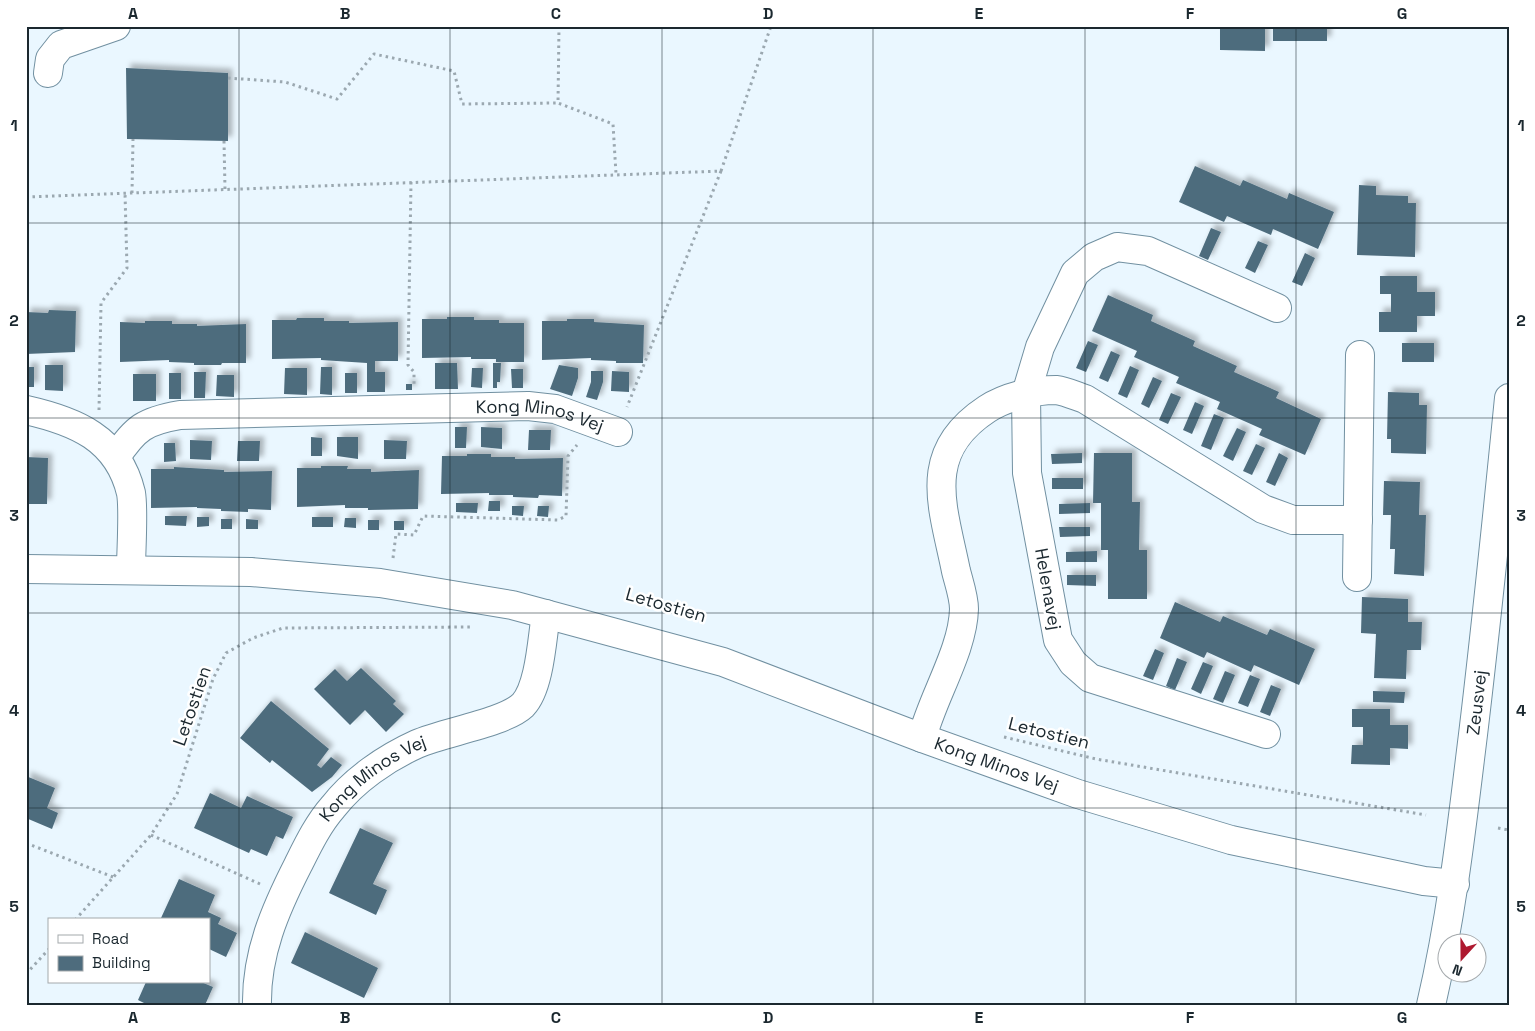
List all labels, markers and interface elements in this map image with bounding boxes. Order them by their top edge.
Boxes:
text: A [128,3,138,24]
text: B [340,3,350,24]
text: C [551,3,561,24]
text: D [763,3,773,24]
text: E [975,3,984,24]
text: F [1186,3,1195,24]
text: G [1397,3,1407,24]
text: 1 [10,115,18,136]
text: 1 [1517,115,1525,136]
text: 2 [9,310,19,331]
text: 2 [1516,310,1526,331]
street label: Kong Minos Vej [475,394,607,437]
text: 3 [9,505,19,526]
text: 3 [1516,505,1526,526]
street label: Helenavej [1030,546,1067,632]
street label: Letostien [623,582,709,627]
street label: Letostien [167,663,216,749]
street label: Zeusvej [1461,669,1492,736]
text: 4 [9,700,19,721]
text: 4 [1516,700,1526,721]
street label: Letostien [1006,711,1092,754]
street label: Kong Minos Vej [314,730,429,826]
street label: Kong Minos Vej [931,731,1062,797]
text: 5 [9,896,19,917]
text: 5 [1516,896,1526,917]
legend [48,918,210,984]
text: Road [92,929,129,948]
north arrow [1438,934,1488,984]
text: Building [92,953,151,972]
text: N [1450,960,1465,980]
text: A [128,1007,138,1028]
text: B [340,1007,350,1028]
text: C [551,1007,561,1028]
text: D [763,1007,773,1028]
text: E [975,1007,984,1028]
text: F [1186,1007,1195,1028]
text: G [1397,1007,1407,1028]

